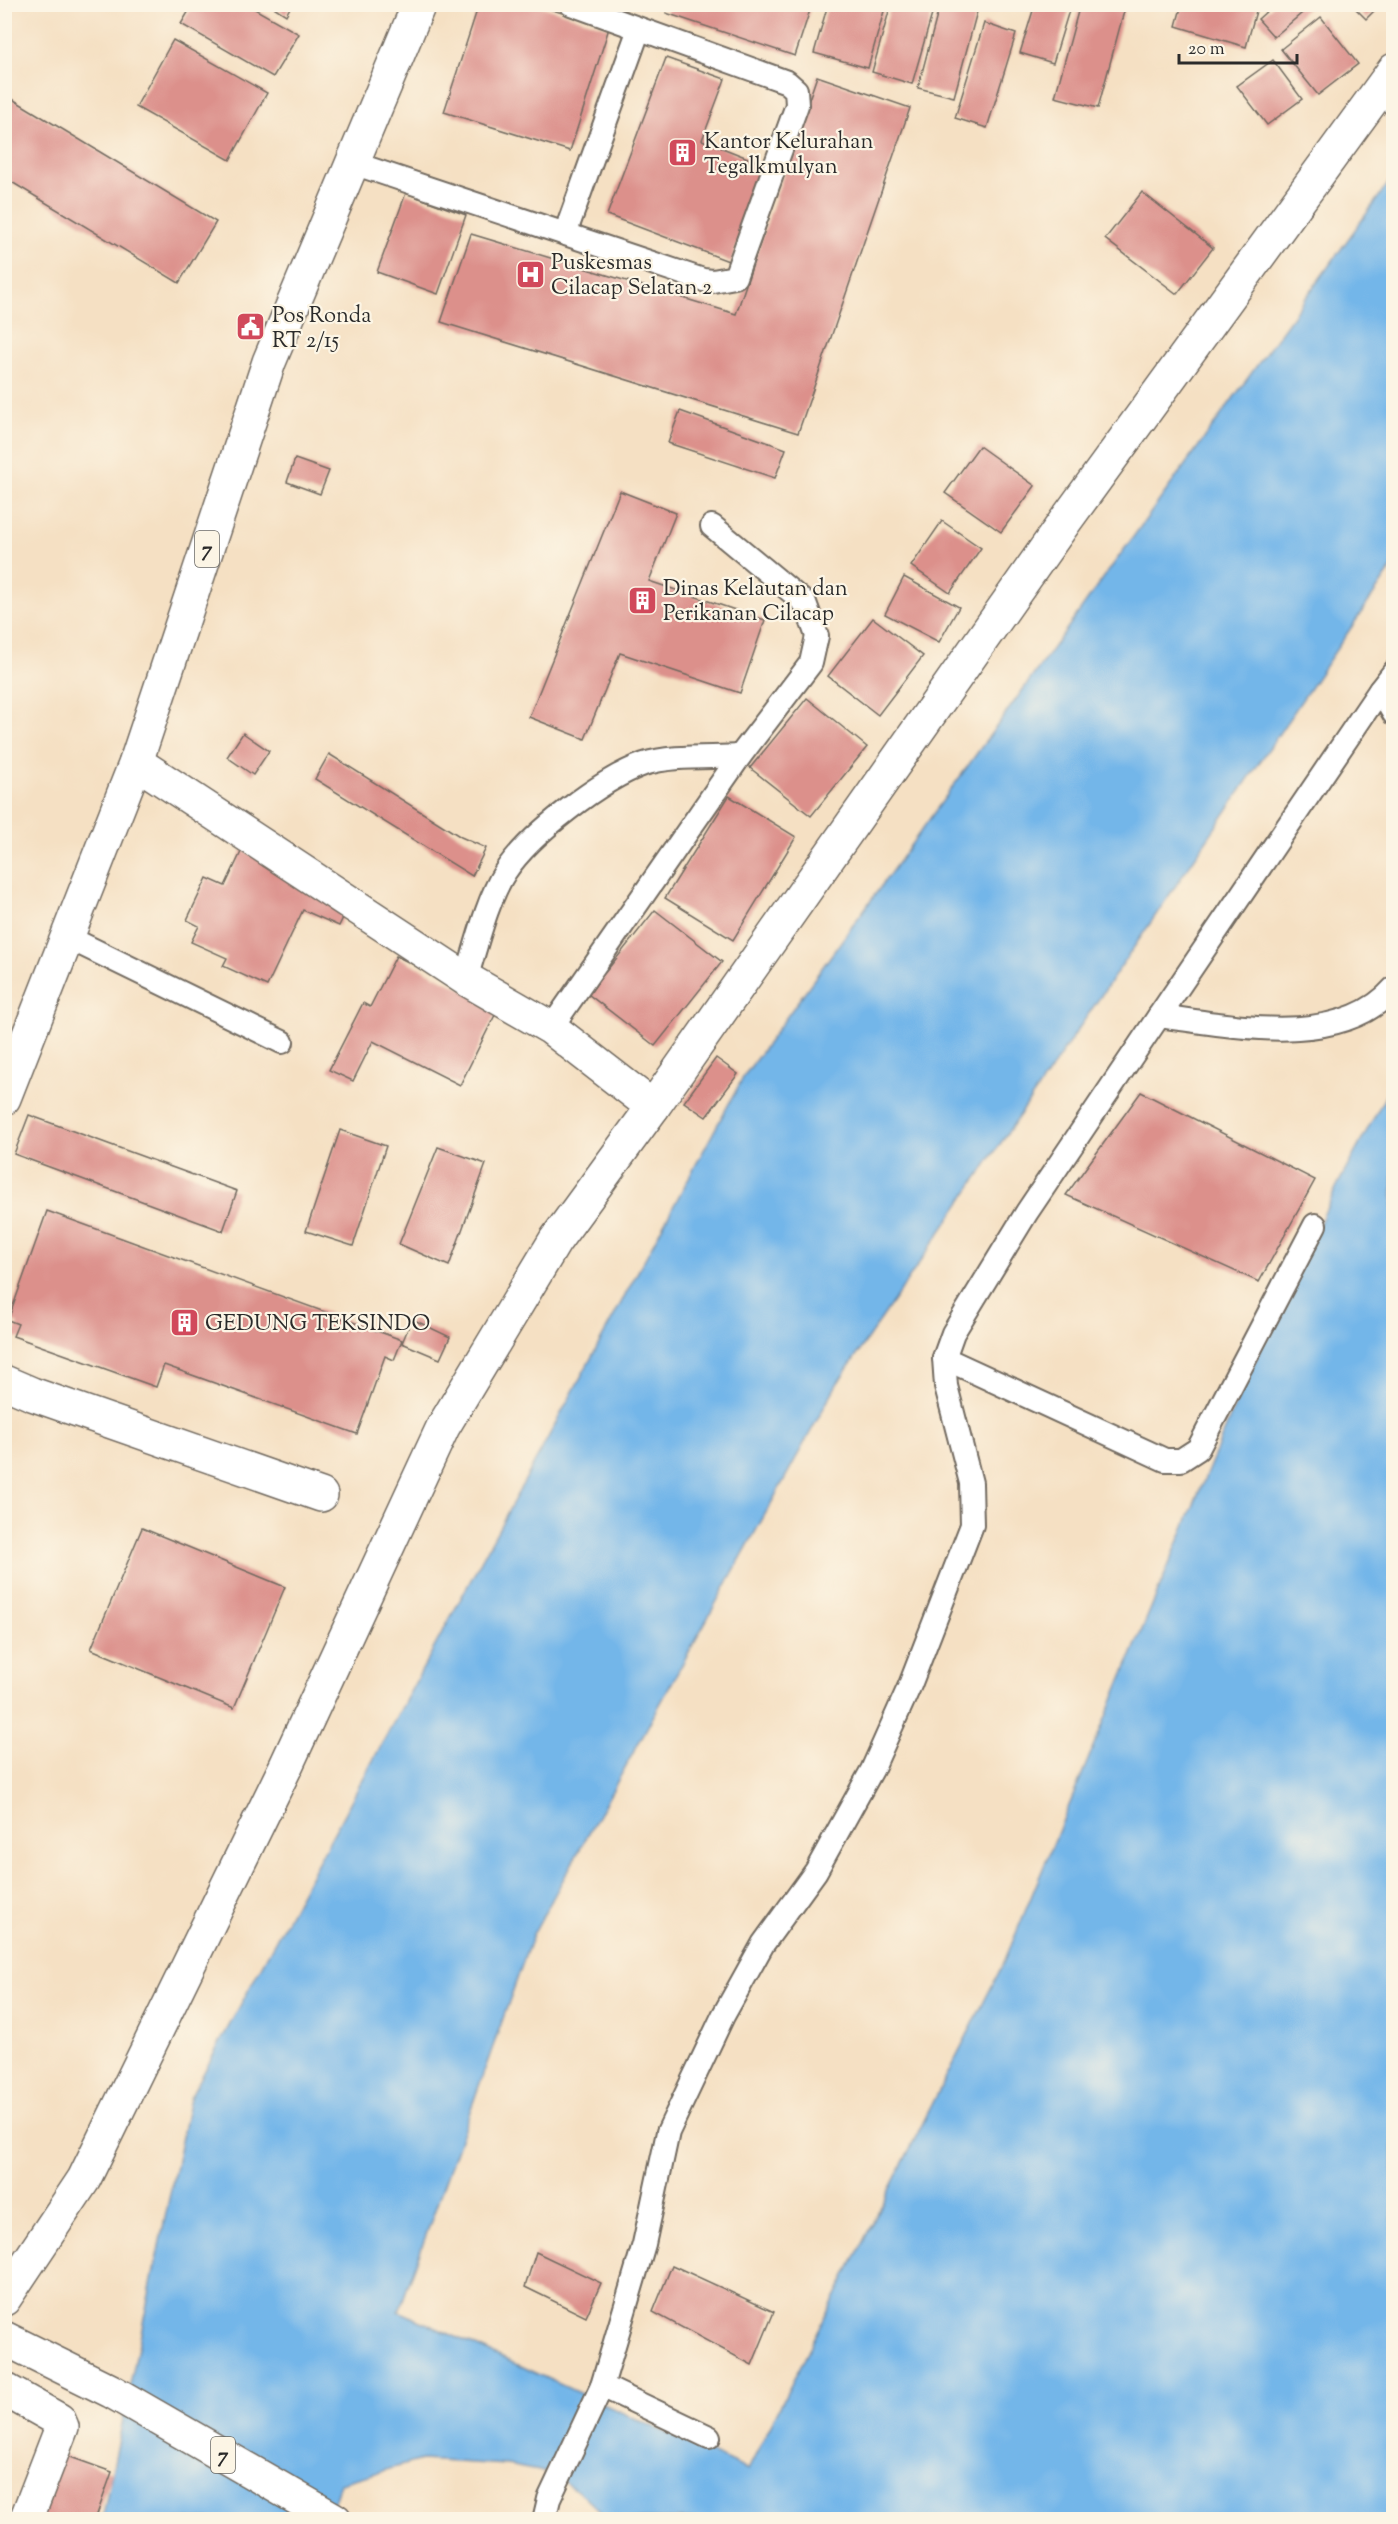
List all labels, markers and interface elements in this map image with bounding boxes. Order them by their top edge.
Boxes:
scale bar [1179,27,1298,65]
text: 20 m [1188,37,1225,63]
place label: Kantor Kelurahan Tegalkmulyan [704,127,874,184]
building icon: Kantor Kelurahan Tegalkmulyan [667,137,699,169]
place label: Puskesmas Cilacap Selatan 2 [551,248,712,305]
hospital icon: Puskesmas Cilacap Selatan 2 [514,258,546,290]
place label: Pos Ronda RT 2/15 [272,301,371,358]
public building icon: Pos Ronda RT 2/15 [235,311,267,343]
road number: 7 [195,531,219,567]
place label: Dinas Kelautan dan Perikanan Cilacap [663,574,848,631]
building icon: Dinas Kelautan dan Perikanan Cilacap [626,584,658,616]
building icon: GEDUNG TEKSINDO [168,1306,200,1338]
place label: GEDUNG TEKSINDO [205,1309,430,1341]
road number: 7 [211,2437,235,2473]

